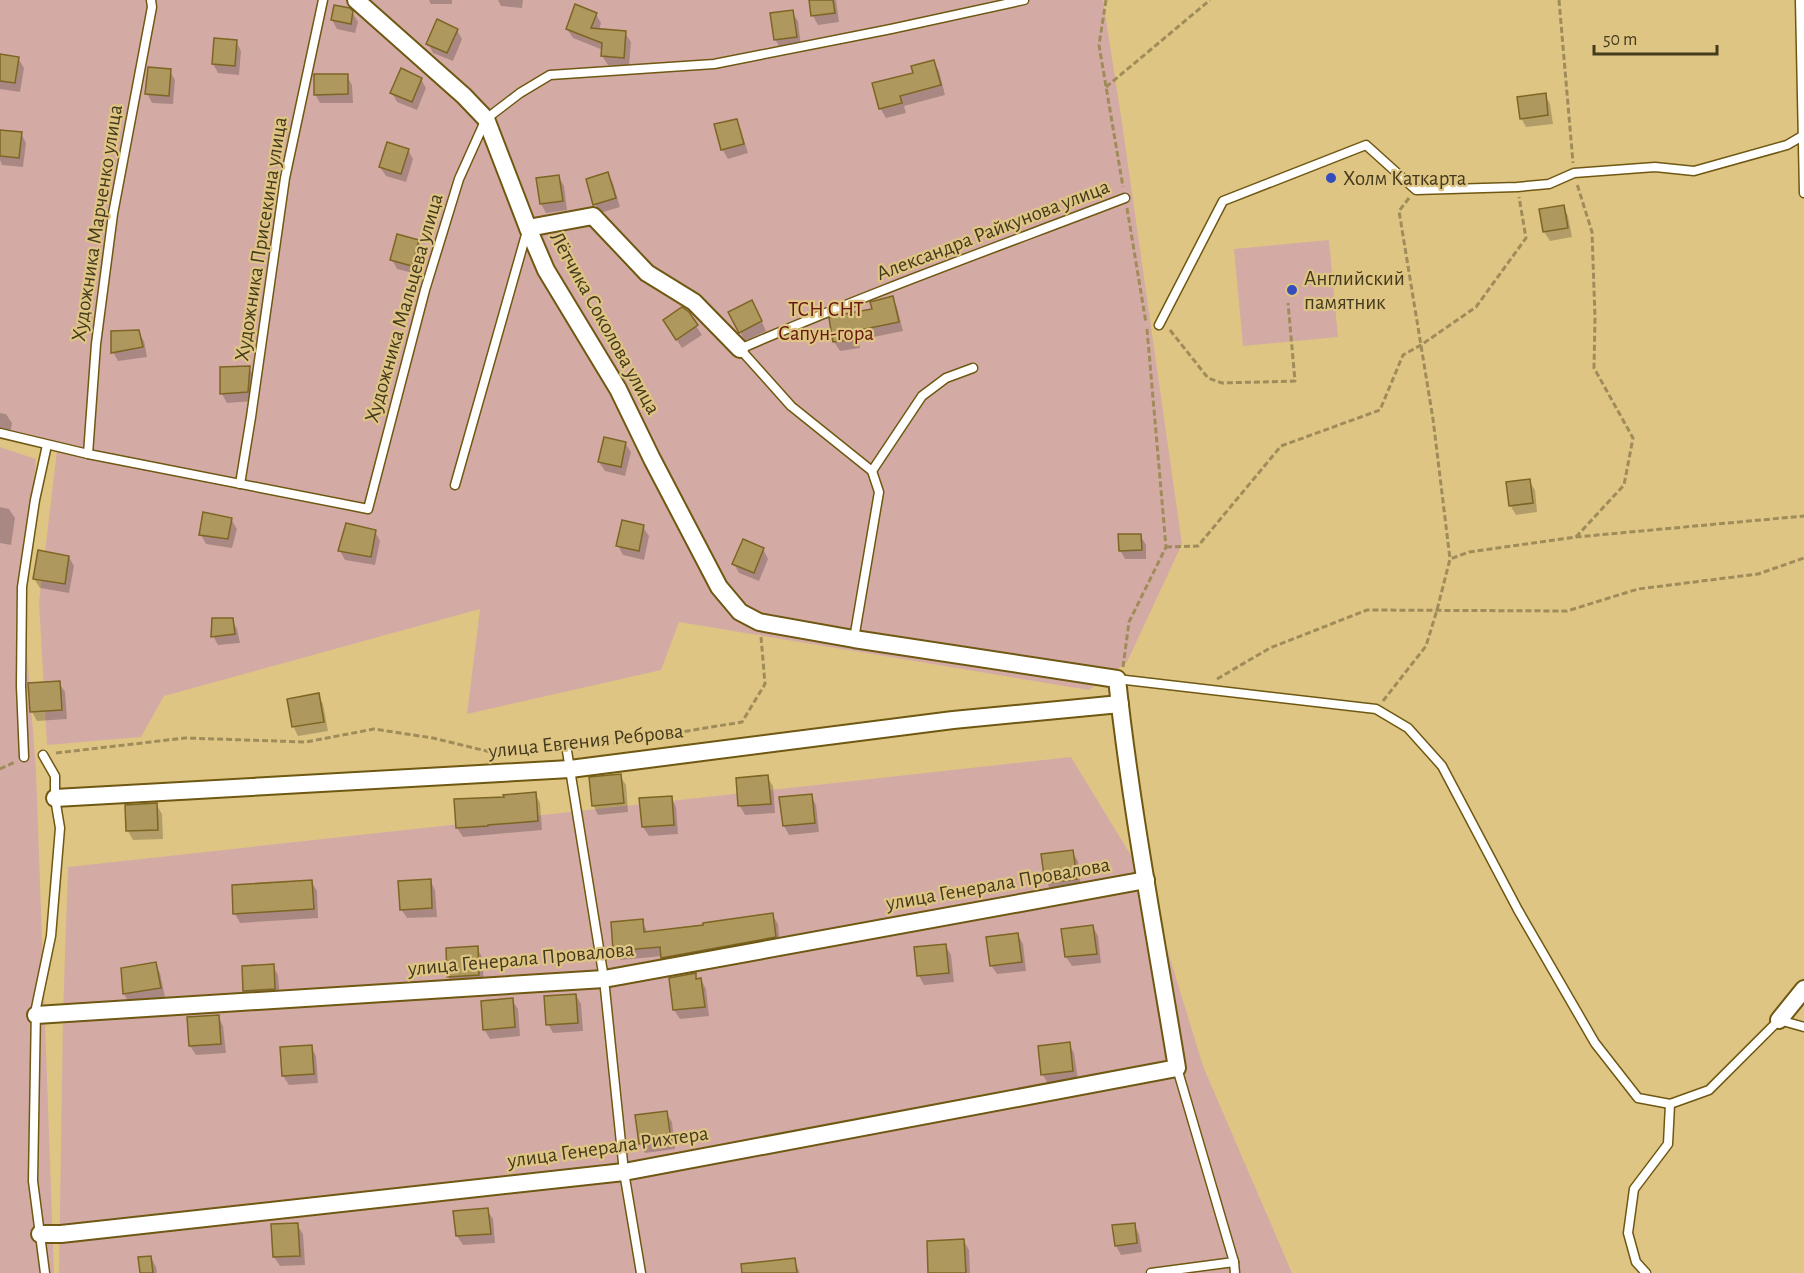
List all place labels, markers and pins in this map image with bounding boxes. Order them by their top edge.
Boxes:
place label: Холм Каткарта [1343,168,1467,189]
marker: Холм Каткарта [1324,171,1338,185]
place label: Английский памятник [1304,268,1405,313]
marker: Английский памятник [1285,283,1299,297]

